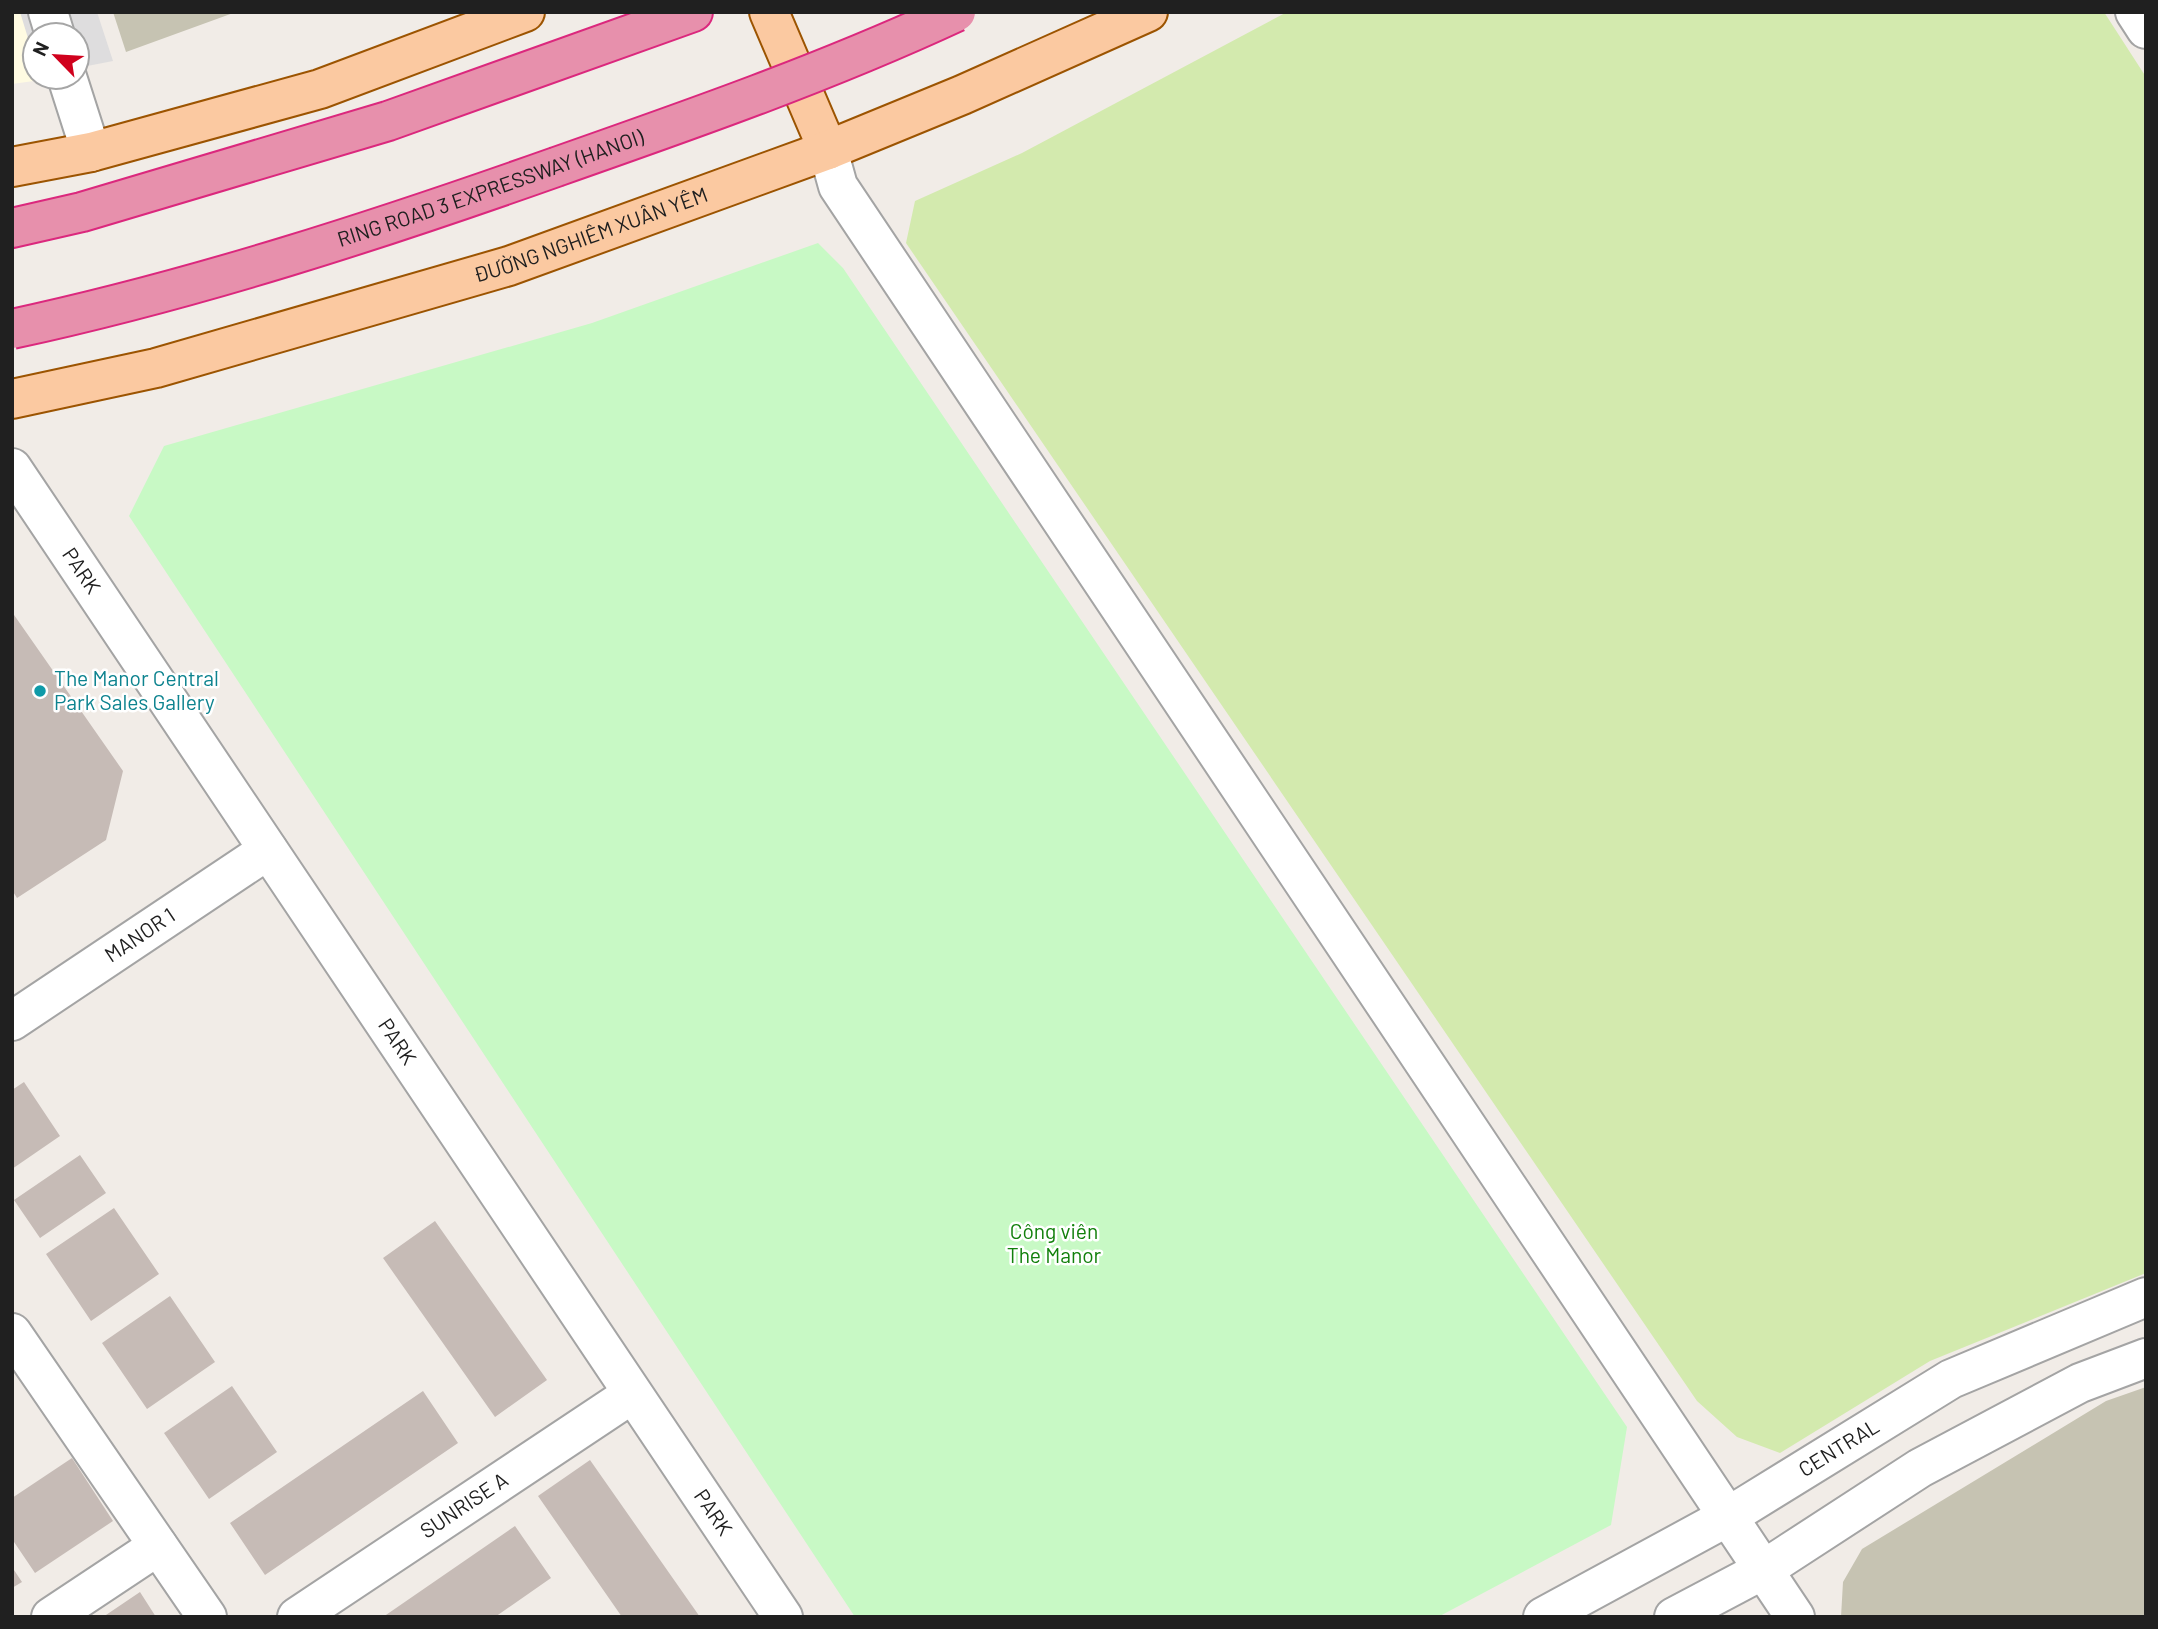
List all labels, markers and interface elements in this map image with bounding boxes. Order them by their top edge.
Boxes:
north arrow [21,21,91,91]
text: N [27,38,53,59]
street label: RING ROAD 3 EXPRESSWAY (HANOI) [334,123,647,251]
street label: ĐƯỜNG NGHIÊM XUÂN YÊM [471,181,711,287]
street label: PARK [58,542,107,598]
place label: The Manor Central Park Sales Gallery [54,665,219,714]
marker: The Manor Central Park Sales Gallery [32,683,48,699]
street label: MANOR 1 [99,902,179,967]
street label: PARK [374,1013,423,1069]
park label: Công viên The Manor [1007,1218,1102,1267]
street label: CENTRAL [1793,1413,1883,1481]
street label: SUNRISE A [415,1466,512,1543]
street label: PARK [690,1484,739,1540]

